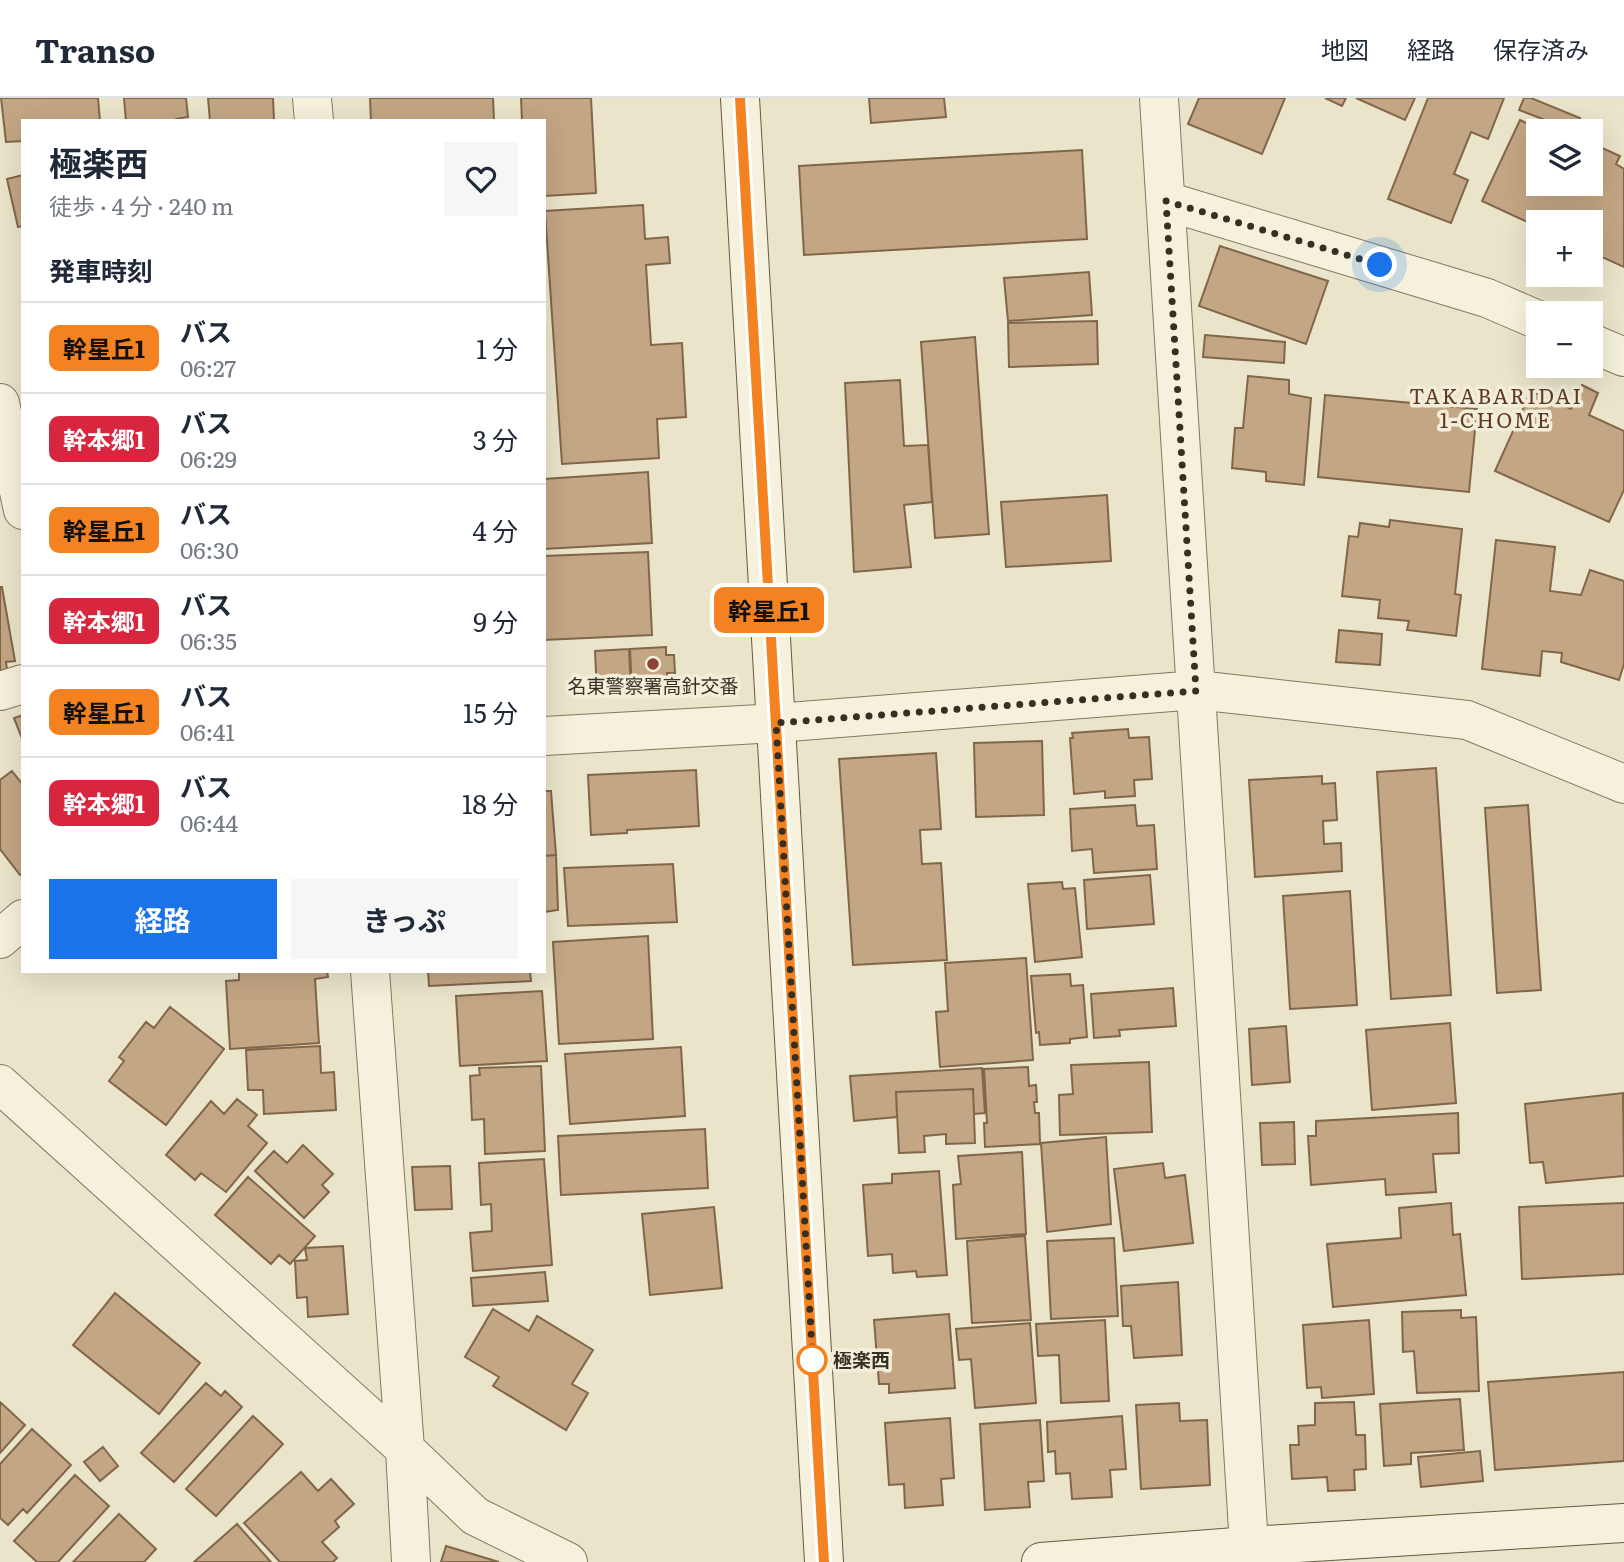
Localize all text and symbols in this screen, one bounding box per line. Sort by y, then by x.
text: Transo [35,24,155,73]
text: 地図 [1321,31,1369,66]
text: 経路 [1407,31,1455,66]
text: 保存済み [1493,31,1589,66]
map controls [1526,119,1603,378]
button: layers [1526,119,1603,196]
text: 極楽西 [49,137,148,186]
button: heart [444,142,518,216]
text: 徒歩 · 4 分 · 240 m [49,188,234,222]
button: + [1526,210,1603,287]
your location [1362,247,1397,282]
text: 発車時刻 [49,250,153,289]
button: − [1526,301,1603,378]
text: バス [180,311,232,350]
text: 1 分 [476,328,518,367]
text: 幹星丘1 [63,330,145,365]
text: 06:27 [180,350,236,384]
district label: TAKABARIDAI 1-CHOME [1409,379,1583,434]
text: バス [180,402,232,441]
text: 3 分 [473,419,518,458]
text: 幹本郷1 [63,421,145,456]
text: 06:29 [180,441,237,475]
text: バス [180,493,232,532]
text: 4 分 [472,510,518,549]
text: 幹星丘1 [63,512,145,547]
text: 06:30 [180,532,239,566]
text: バス [180,584,232,623]
line badge: 幹星丘1 [720,587,818,633]
text: 幹星丘1 [728,592,810,627]
text: 9 分 [473,601,518,640]
text: 幹本郷1 [63,603,145,638]
text: 06:35 [180,623,237,657]
marker: 名東警察署高針交番 [645,656,661,672]
place label: 名東警察署高針交番 [567,671,739,699]
text: バス [180,675,232,714]
text: 15 分 [463,692,518,731]
text: 幹星丘1 [63,694,145,729]
text: 06:41 [180,714,235,748]
text: バス [180,766,232,805]
text: 18 分 [462,783,518,822]
text: 幹本郷1 [63,785,145,820]
text: 06:44 [180,805,238,839]
button: 経路 [49,879,277,959]
button: きっぷ [291,879,518,959]
marker: 極楽西 [797,1345,827,1375]
place label: 極楽西 [833,1345,890,1373]

